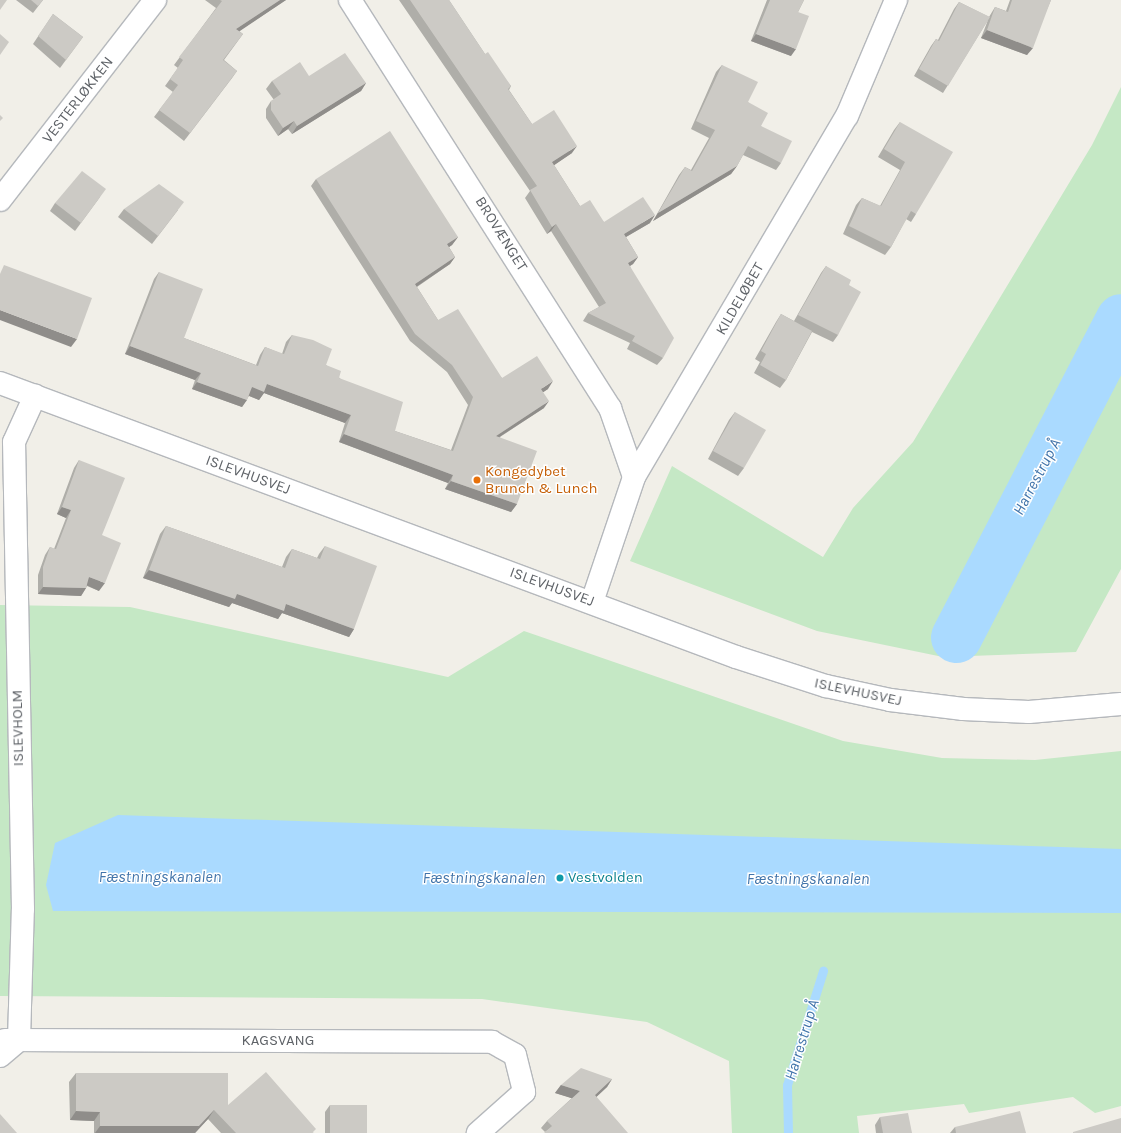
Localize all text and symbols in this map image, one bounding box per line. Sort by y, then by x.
street label: VESTERLØKKEN [39,53,117,147]
street label: BROVÆNGET [471,193,531,275]
street label: KILDELØBET [712,260,768,338]
water label: Harrestrup Å [1009,436,1065,518]
street label: ISLEVHUSVEJ [203,451,293,499]
place label: Kongedybet Brunch & Lunch [485,462,597,497]
marker: Kongedybet Brunch & Lunch [472,475,482,485]
street label: ISLEVHUSVEJ [507,563,597,611]
street label: ISLEVHUSVEJ [813,674,903,710]
street label: ISLEVHOLM [8,690,28,766]
water label: Fæstningskanalen [99,867,221,887]
water label: Fæstningskanalen [423,868,545,888]
place label: Vestvolden [568,869,643,887]
water label: Fæstningskanalen [747,869,869,889]
marker: Vestvolden [555,873,565,883]
water label: Harrestrup Å [781,997,823,1083]
street label: KAGSVANG [242,1032,314,1050]

